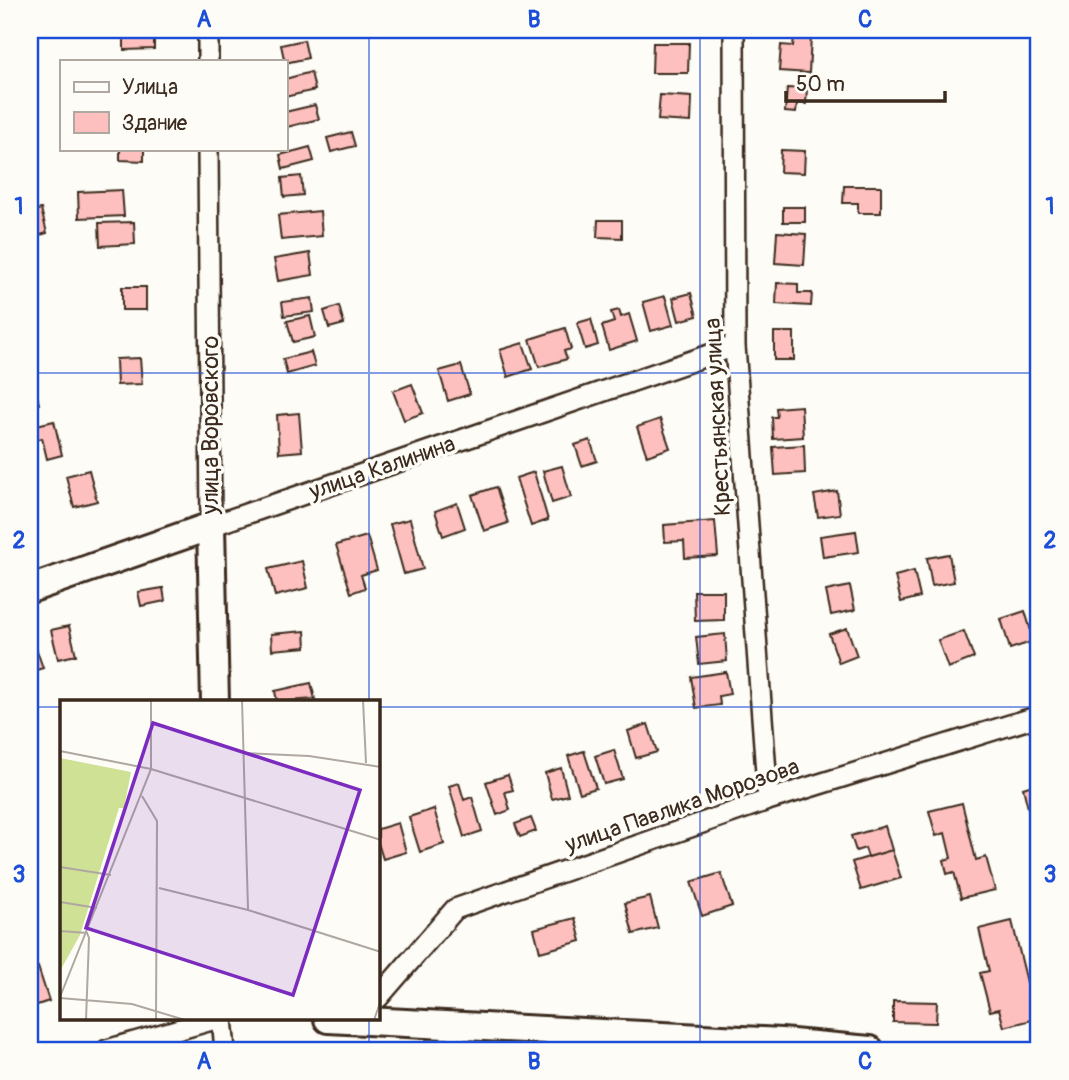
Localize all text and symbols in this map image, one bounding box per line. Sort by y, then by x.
text: A [197,5,212,34]
text: B [527,5,541,34]
text: C [858,5,872,34]
legend [60,60,287,150]
scale bar [786,60,945,104]
text: 50 m [796,71,845,98]
text: Улица [122,74,178,101]
text: Здание [122,110,188,137]
text: 1 [15,192,24,221]
text: 1 [1046,192,1055,221]
street label: Крестьянская улица [698,317,737,517]
street label: улица Воровского [196,336,225,515]
street label: улица Калинина [304,429,459,506]
text: 2 [13,526,26,555]
text: 2 [1044,526,1057,555]
inset map [60,700,380,1020]
street label: улица Павлика Морозова [560,752,803,859]
text: 3 [13,860,25,889]
text: 3 [1044,860,1056,889]
text: A [197,1047,212,1076]
text: B [527,1047,541,1076]
text: C [858,1047,872,1076]

